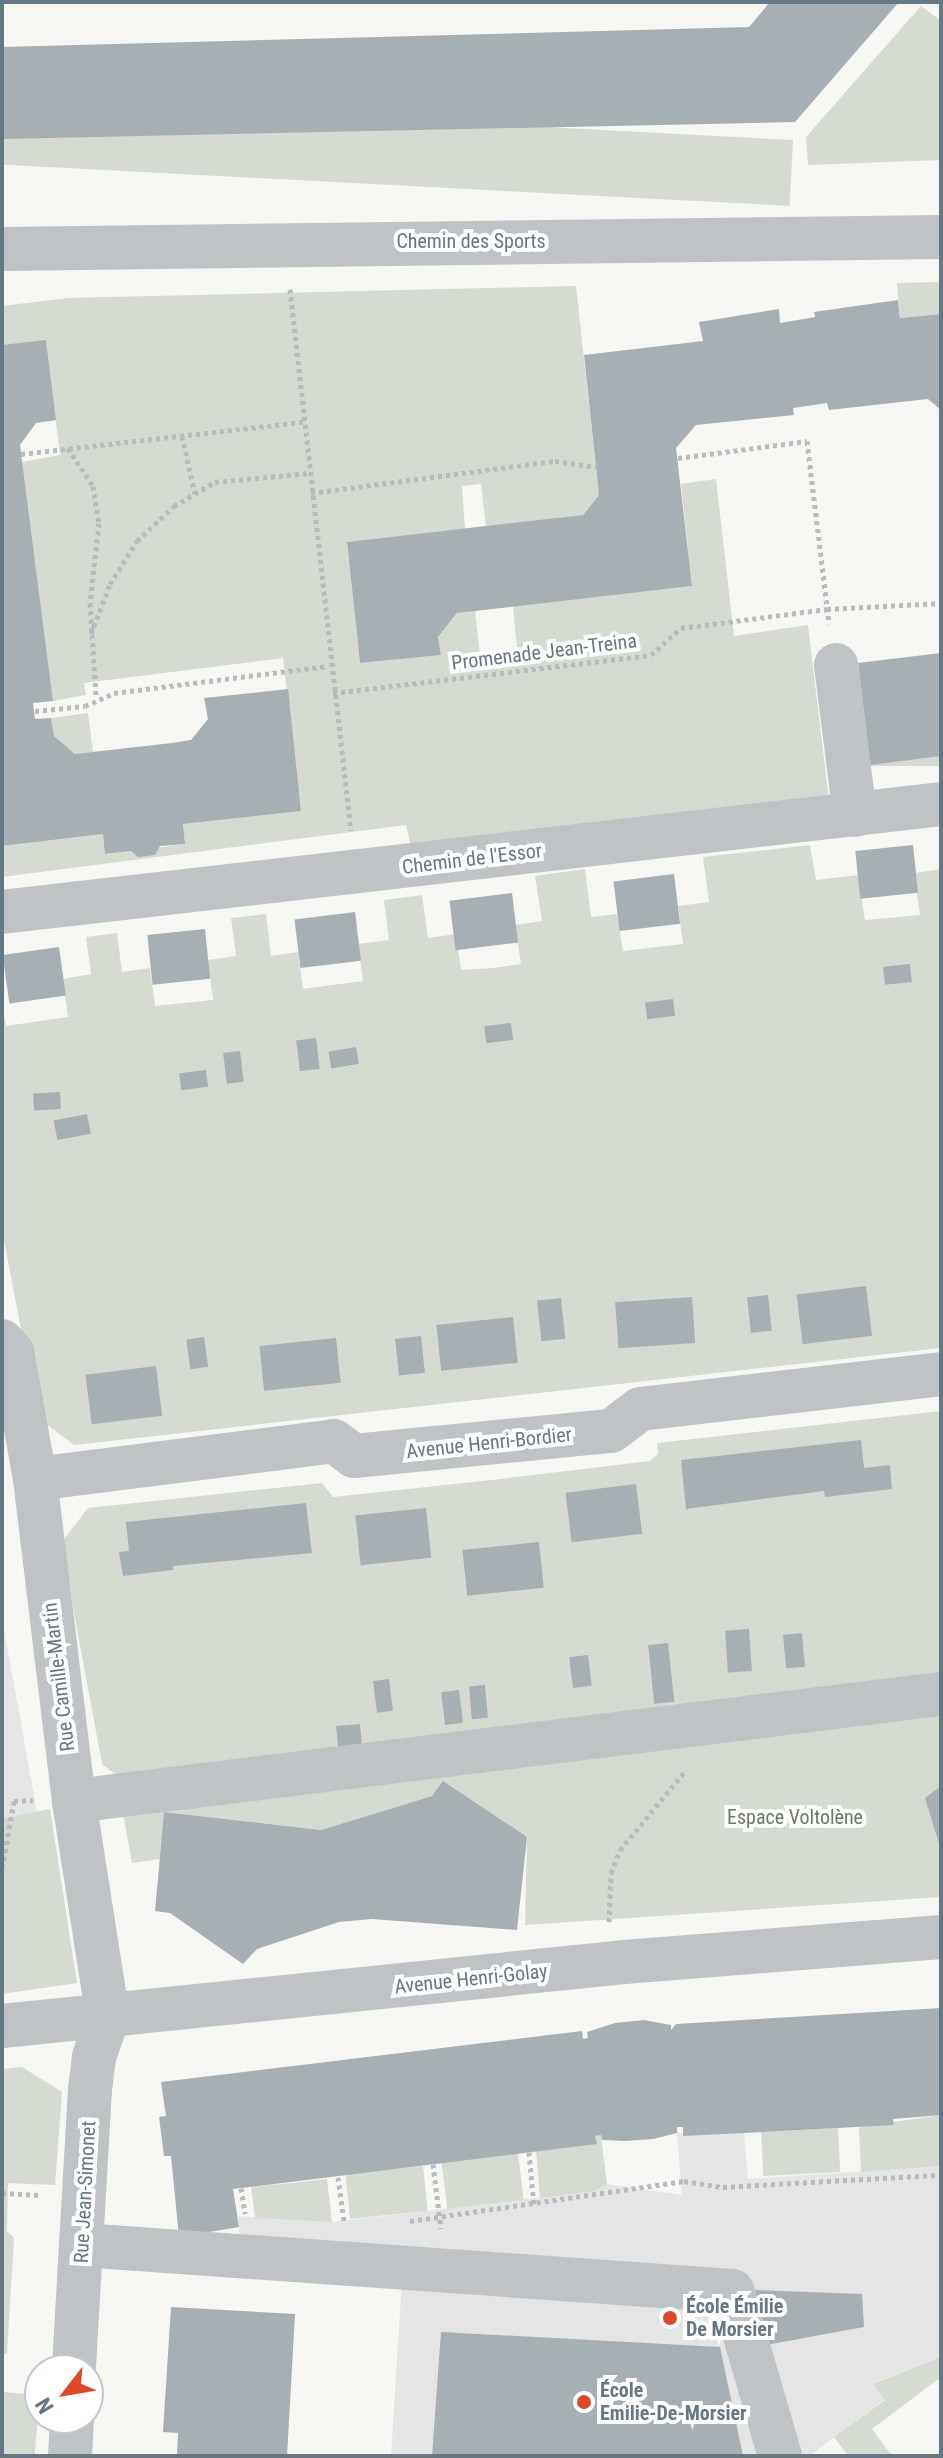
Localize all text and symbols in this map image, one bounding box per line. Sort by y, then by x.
street label: Chemin des Sports [396,229,546,253]
street label: Promenade Jean-Treina [450,629,638,675]
street label: Chemin de l'Essor [401,839,543,879]
street label: Avenue Henri-Bordier [405,1422,573,1464]
street label: Rue Camille-Martin [38,1601,80,1753]
park label: Espace Voltolène [727,1805,863,1829]
street label: Avenue Henri-Golay [393,1959,549,1999]
street label: Rue Jean-Simonet [69,2120,101,2264]
place label: École Émilie De Morsier [686,2294,783,2341]
marker: École Émilie De Morsier [661,2309,679,2327]
north arrow [24,2354,104,2434]
place label: École Emilie-De-Morsier [600,2378,747,2425]
text: N [31,2393,59,2418]
marker: École Emilie-De-Morsier [575,2393,593,2411]

